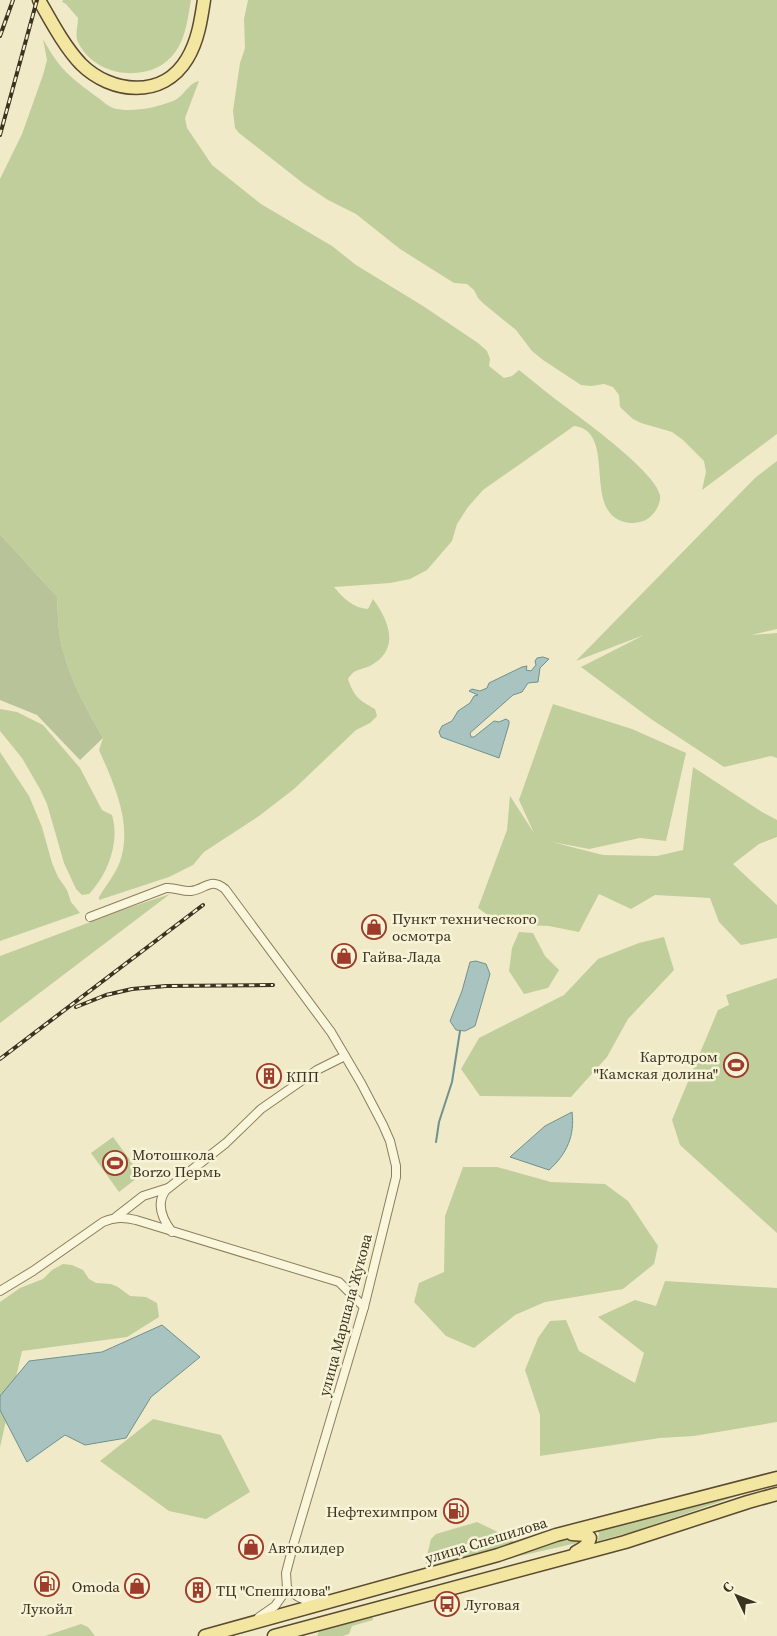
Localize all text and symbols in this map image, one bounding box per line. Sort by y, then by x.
place label: Пункт технического осмотра [392,908,537,946]
shop icon: Пункт технического осмотра [361,914,387,940]
shop icon: Гайва-Лада [331,943,357,969]
place label: Гайва-Лада [362,946,441,967]
place label: Картодром "Камская долина" [593,1046,718,1084]
sports icon: Картодром "Камская долина" [723,1052,749,1078]
building icon: КПП [256,1063,282,1089]
place label: КПП [286,1066,319,1087]
place label: Мотошкола Borzo Пермь [132,1144,221,1182]
sports icon: Мотошкола Borzo Пермь [102,1150,128,1176]
street label: улица Маршала Жукова [313,1231,377,1399]
fuel station icon: Нефтехимпром [443,1498,469,1524]
place label: Нефтехимпром [326,1501,438,1522]
street label: улица Спешилова [422,1511,550,1569]
shop icon: Автолидер [238,1534,264,1560]
place label: Автолидер [268,1537,345,1558]
fuel station icon: Лукойл [34,1571,60,1597]
north arrow [712,1571,762,1621]
shop icon: Omoda [124,1573,150,1599]
place label: Omoda [72,1576,120,1597]
building icon: ТЦ "Спешилова" [185,1577,211,1603]
text: С [717,1577,738,1597]
place label: ТЦ "Спешилова" [216,1580,330,1601]
bus stop icon: Луговая [434,1591,460,1617]
place label: Луговая [464,1594,520,1615]
place label: Лукойл [21,1598,73,1619]

